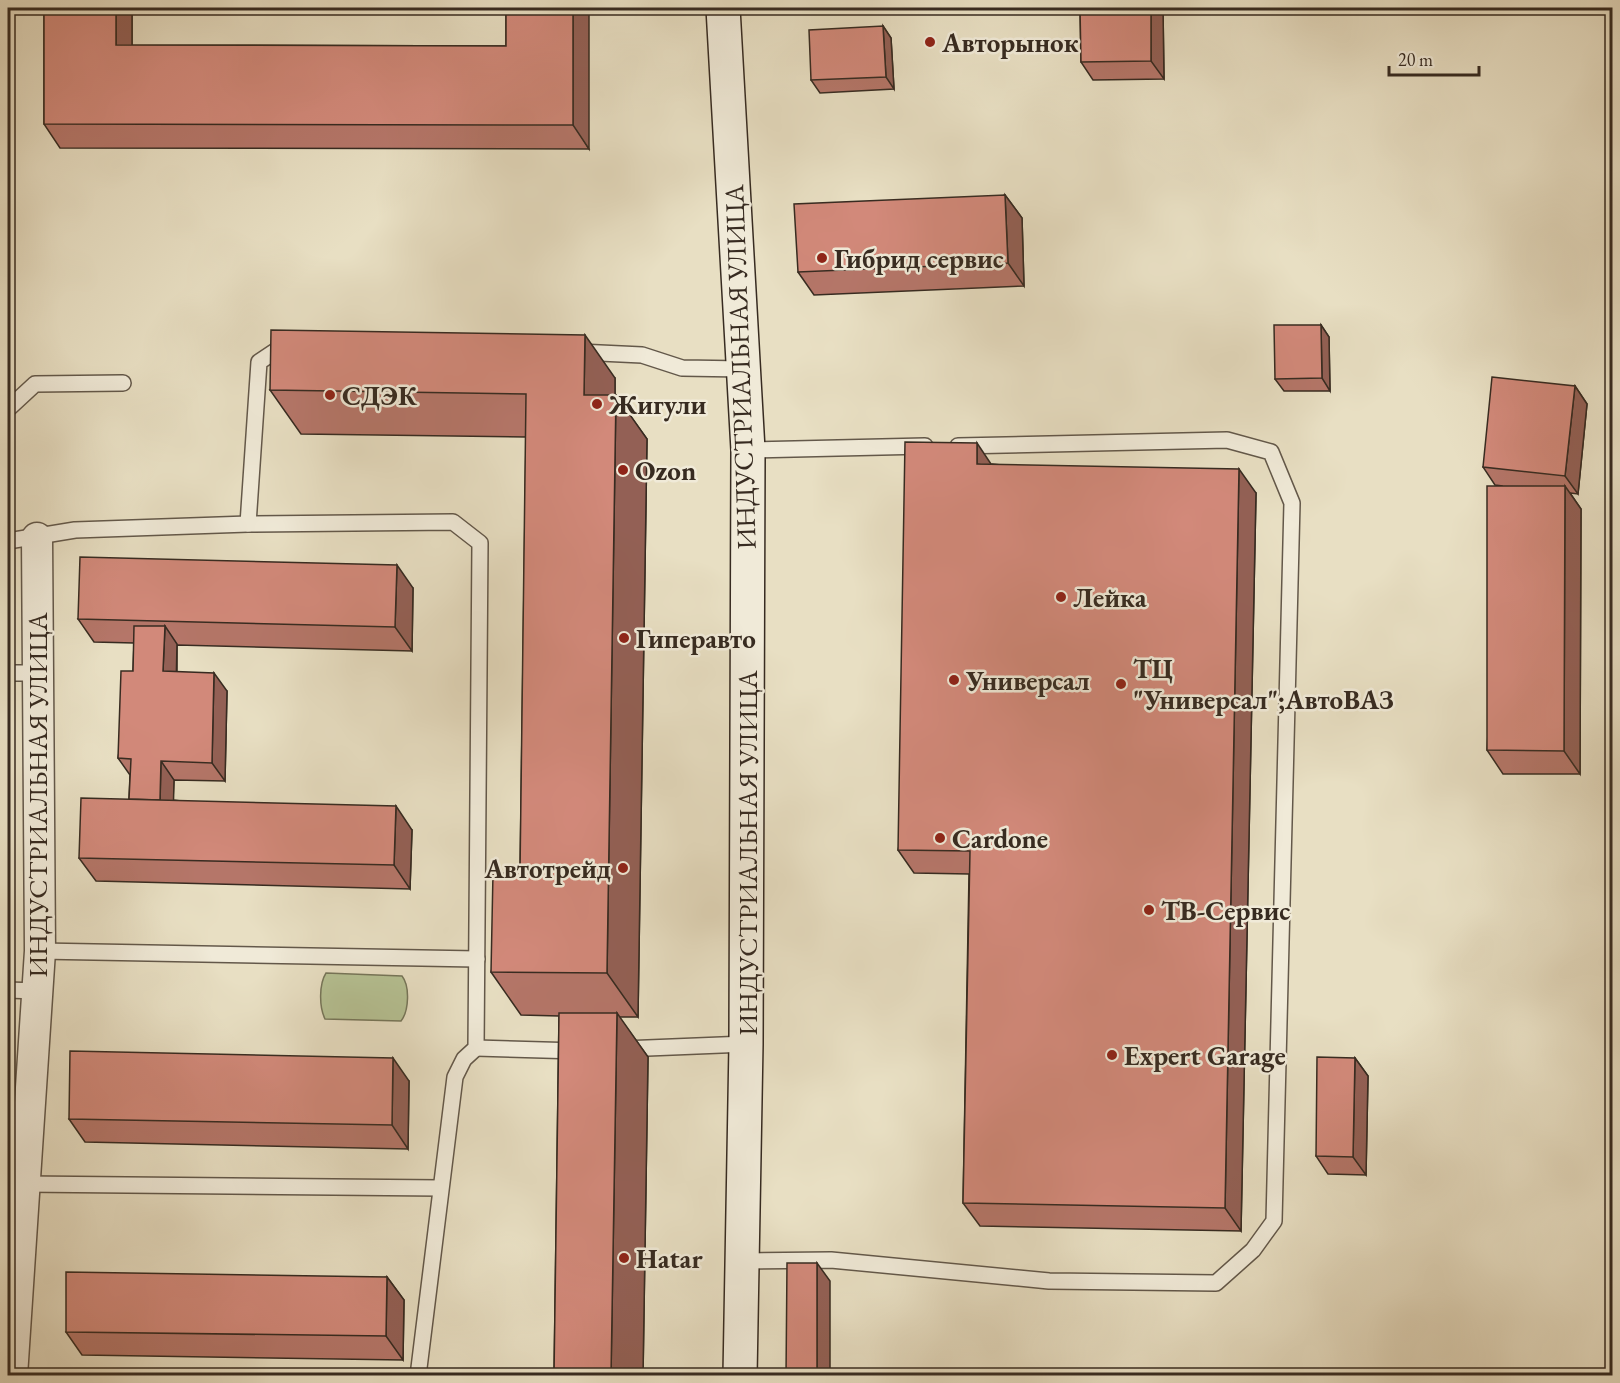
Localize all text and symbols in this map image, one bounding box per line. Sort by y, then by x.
place label: Авторынок [941,25,1079,60]
marker: Авторынок [923,35,937,49]
scale bar [1389,39,1479,77]
text: 20 m [1398,48,1433,71]
street label: ИНДУСТРИАЛЬНАЯ УЛИЦА [716,184,764,550]
place label: Гибрид сервис [834,241,1004,276]
marker: Гибрид сервис [815,251,829,265]
place label: СДЭК [342,378,418,413]
place label: Жигули [608,387,706,422]
marker: СДЭК [323,388,337,402]
marker: Жигули [590,397,604,411]
place label: Ozon [635,453,696,488]
marker: Ozon [616,463,630,477]
place label: Лейка [1073,580,1147,615]
marker: Лейка [1054,590,1068,604]
street label: ИНДУСТРИАЛЬНАЯ УЛИЦА [20,612,55,978]
place label: Гиперавто [636,621,756,656]
marker: Гиперавто [617,631,631,645]
place label: ТЦ "Универсал";АвтоВАЗ [1133,651,1394,717]
place label: Универсал [965,663,1090,698]
street label: ИНДУСТРИАЛЬНАЯ УЛИЦА [730,670,765,1036]
marker: Универсал [947,673,961,687]
marker: ТЦ "Универсал";АвтоВАЗ [1114,677,1128,691]
place label: Cardone [952,821,1048,856]
marker: Cardone [933,831,947,845]
place label: Автотрейд [483,851,611,886]
marker: Автотрейд [616,861,630,875]
place label: ТВ-Сервис [1161,893,1290,928]
marker: ТВ-Сервис [1142,903,1156,917]
place label: Expert Garage [1124,1038,1286,1073]
marker: Expert Garage [1105,1048,1119,1062]
place label: Hatar [636,1241,703,1276]
marker: Hatar [617,1251,631,1265]

